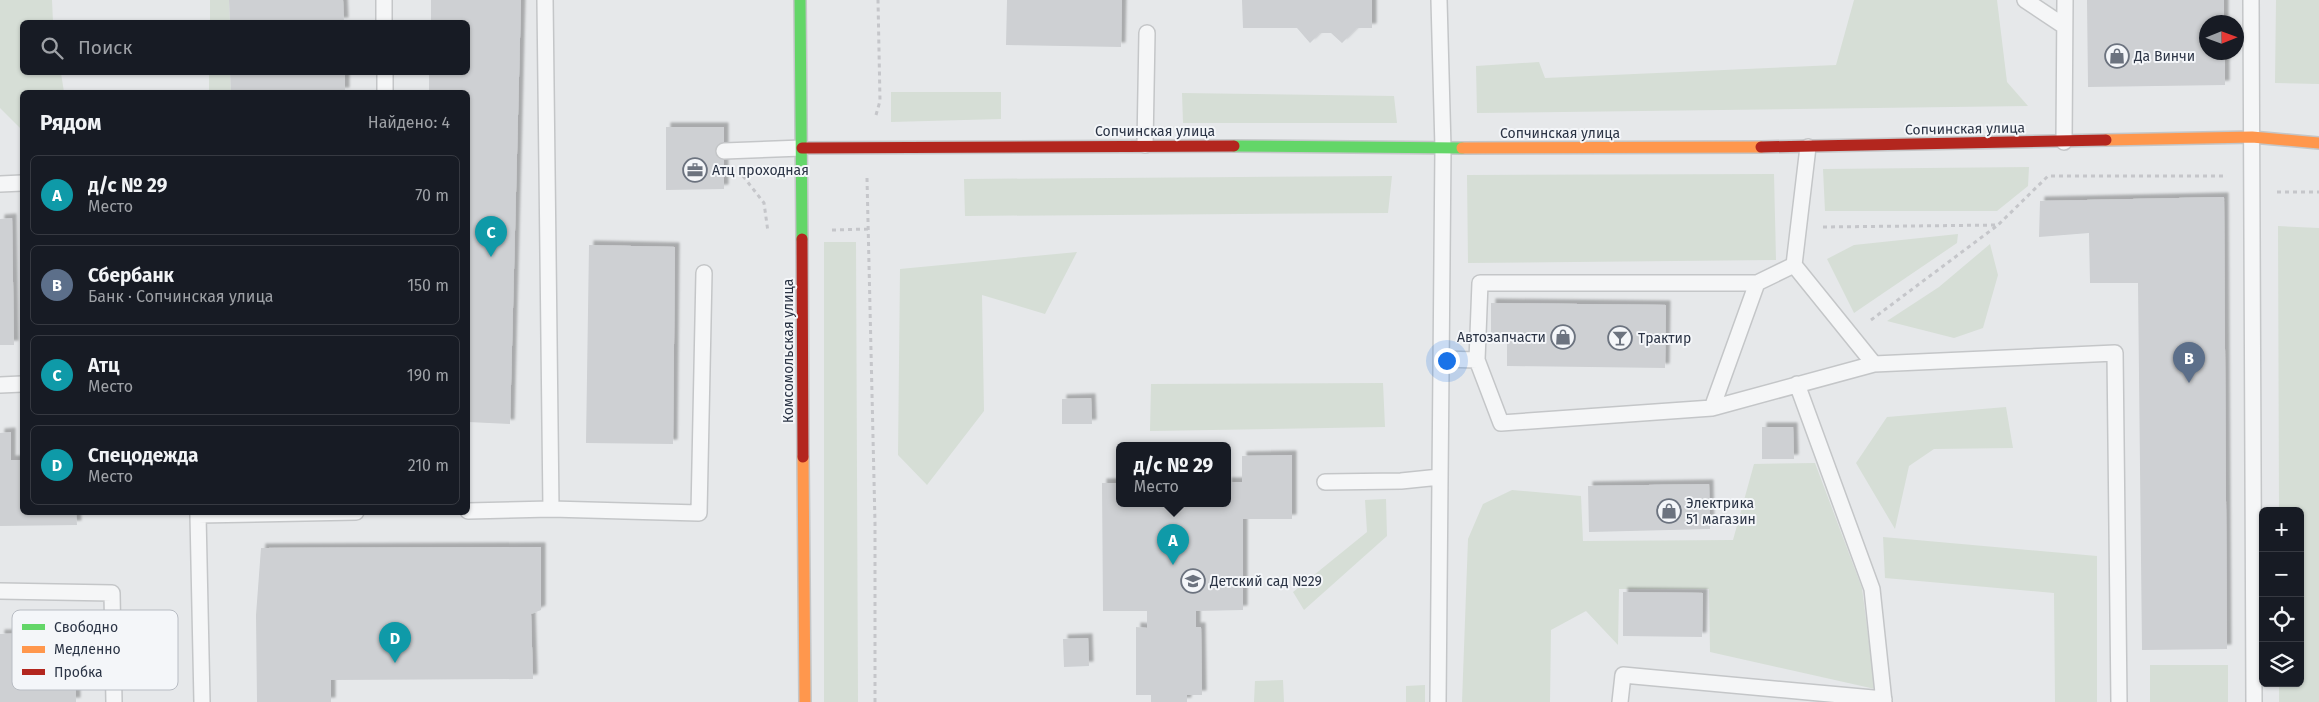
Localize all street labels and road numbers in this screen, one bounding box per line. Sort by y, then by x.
street label: Сопчинская улица [1905,119,2025,139]
street label: Сопчинская улица [1095,123,1215,140]
street label: Сопчинская улица [1500,125,1620,142]
street label: Комсомольская улица [780,279,797,423]

